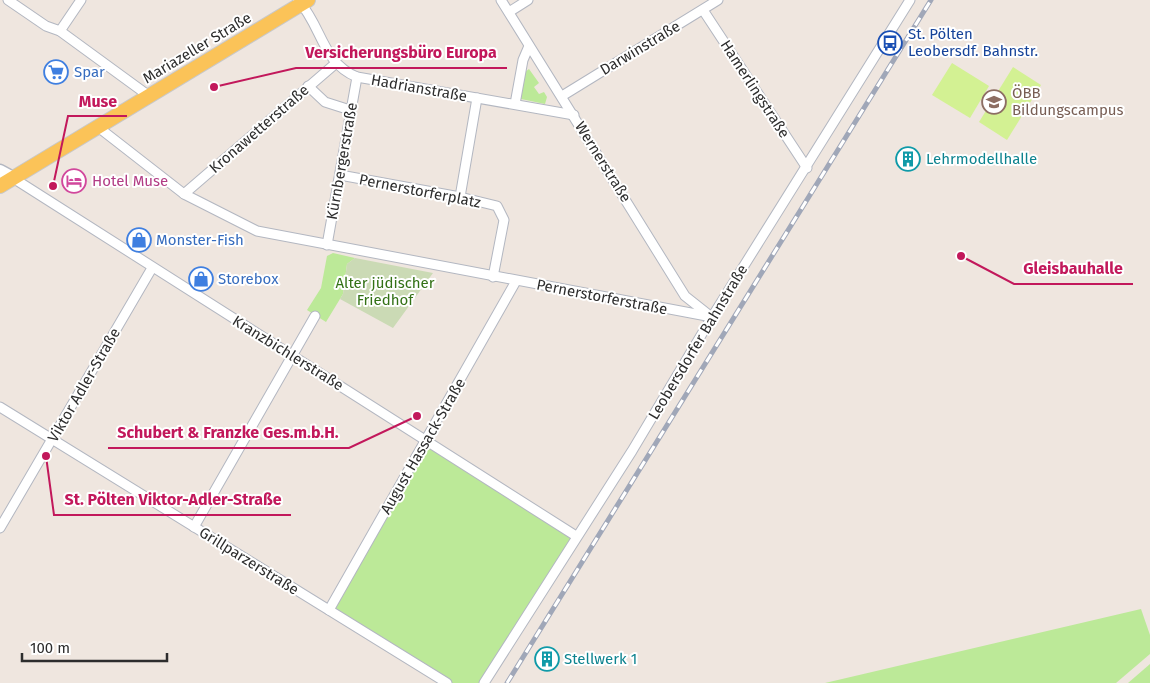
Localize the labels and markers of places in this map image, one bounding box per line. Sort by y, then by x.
place label: St. Pölten Leobersdf. Bahnstr. [908,25,1038,60]
bus stop icon: St. Pölten Leobersdf. Bahnstr. [877,30,903,56]
callout: Versicherungsbüro Europa [296,37,507,68]
supermarket icon: Spar [43,59,69,85]
place label: Spar [74,63,105,81]
place label: ÖBB Bildungscampus [1012,84,1124,119]
callout: Muse [68,85,127,116]
school or university icon: ÖBB Bildungscampus [981,89,1007,115]
building icon: Lehrmodellhalle [895,146,921,172]
place label: Lehrmodellhalle [926,150,1037,168]
hotel icon: Hotel Muse [61,168,87,194]
place label: Hotel Muse [92,172,168,190]
shop icon: Monster-Fish [126,227,152,253]
place label: Monster-Fish [156,231,244,249]
callout: Gleisbauhalle [1014,253,1133,284]
shop icon: Storebox [188,266,214,292]
place label: Storebox [218,270,279,288]
callout: Schubert & Franzke Ges.m.b.H. [108,417,349,448]
callout: St. Pölten Viktor-Adler-Straße [54,484,291,515]
building icon: Stellwerk 1 [534,646,560,672]
place label: Stellwerk 1 [564,650,637,668]

